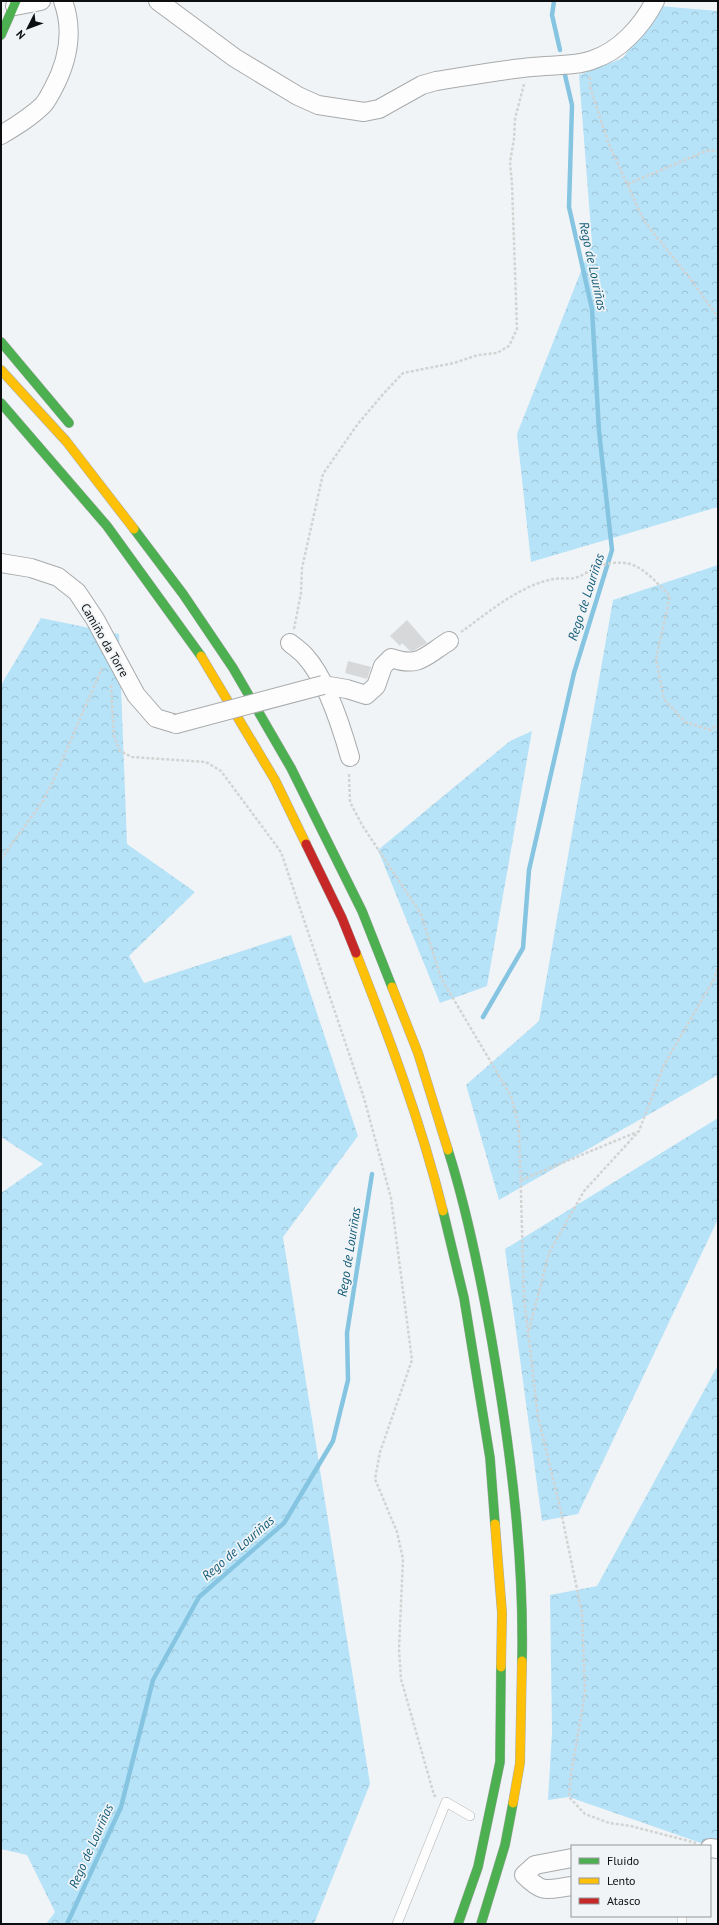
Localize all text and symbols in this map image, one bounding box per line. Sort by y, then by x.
north arrow [8,8,48,48]
text: N [13,27,28,42]
water label: Rego de Louriñas [575,220,611,313]
water label: Rego de Louriñas [564,551,608,643]
street label: Camiño da Torre [78,600,132,680]
water label: Rego de Louriñas [334,1205,365,1298]
water label: Rego de Louriñas [198,1511,278,1584]
water label: Rego de Louriñas [65,1800,117,1891]
legend [571,1845,711,1917]
text: Fluido [607,1853,639,1868]
text: Lento [607,1873,636,1888]
text: Atasco [607,1893,640,1908]

